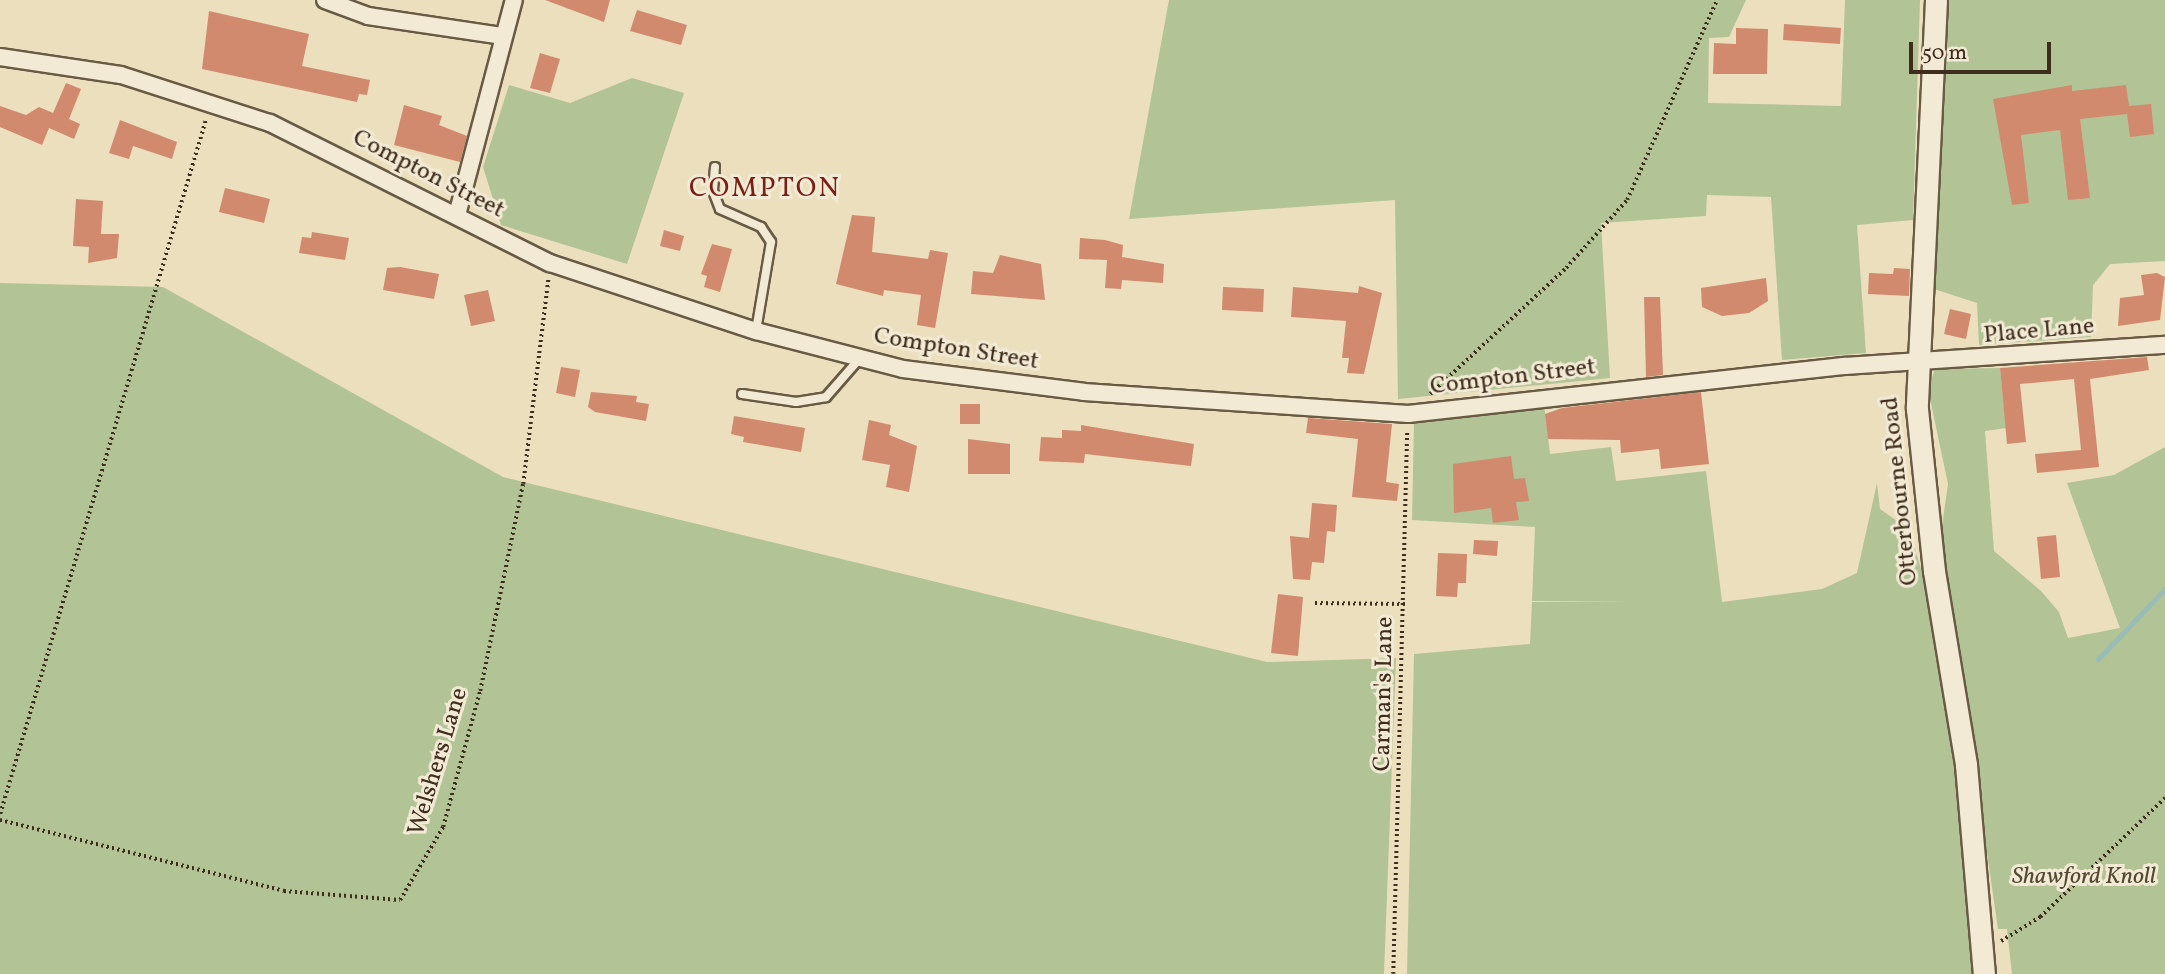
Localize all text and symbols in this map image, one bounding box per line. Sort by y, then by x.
scale bar [1913,28,2055,72]
text: 50 m [1922,39,1967,68]
street label: Compton Street [347,124,509,226]
district label: COMPTON [690,172,840,206]
street label: Place Lane [1982,313,2096,351]
street label: Compton Street [872,323,1040,377]
street label: Compton Street [1429,354,1597,402]
street label: Otterbourne Road [1877,395,1925,587]
street label: Carman's Lane [1369,616,1401,772]
street label: Welshers Lane [403,685,475,839]
park label: Shawford Knoll [2012,864,2156,892]

